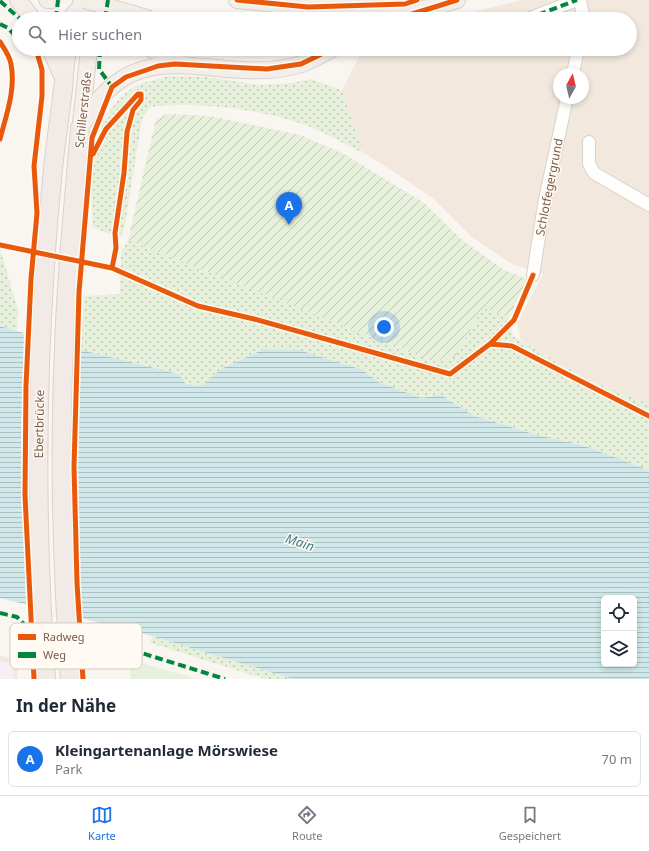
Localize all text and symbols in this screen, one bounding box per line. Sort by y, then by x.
search box [12,12,637,56]
icon: search [26,23,48,45]
text: Hier suchen [58,24,142,44]
north arrow [553,68,589,104]
street label: Schillerstraße [71,71,95,149]
street label: Schlotfegergrund [531,137,567,237]
pin: A [276,192,302,225]
your location [374,317,394,337]
street label: Ebertbrücke [30,389,48,459]
water label: Main [283,529,317,555]
map controls [601,595,637,667]
button: locate [601,595,637,631]
legend [10,623,142,669]
text: Radweg [43,629,84,644]
button: layers [601,631,637,667]
text: Weg [43,647,66,662]
text: In der Nähe [16,694,116,717]
text: Kleingartenanlage Mörswiese [55,740,278,760]
text: A [26,750,35,768]
text: 70 m [602,750,632,768]
text: Park [55,760,82,778]
tab: Karte [88,804,116,843]
tab: Route [292,804,323,843]
tab: Gespeichert [499,804,561,843]

